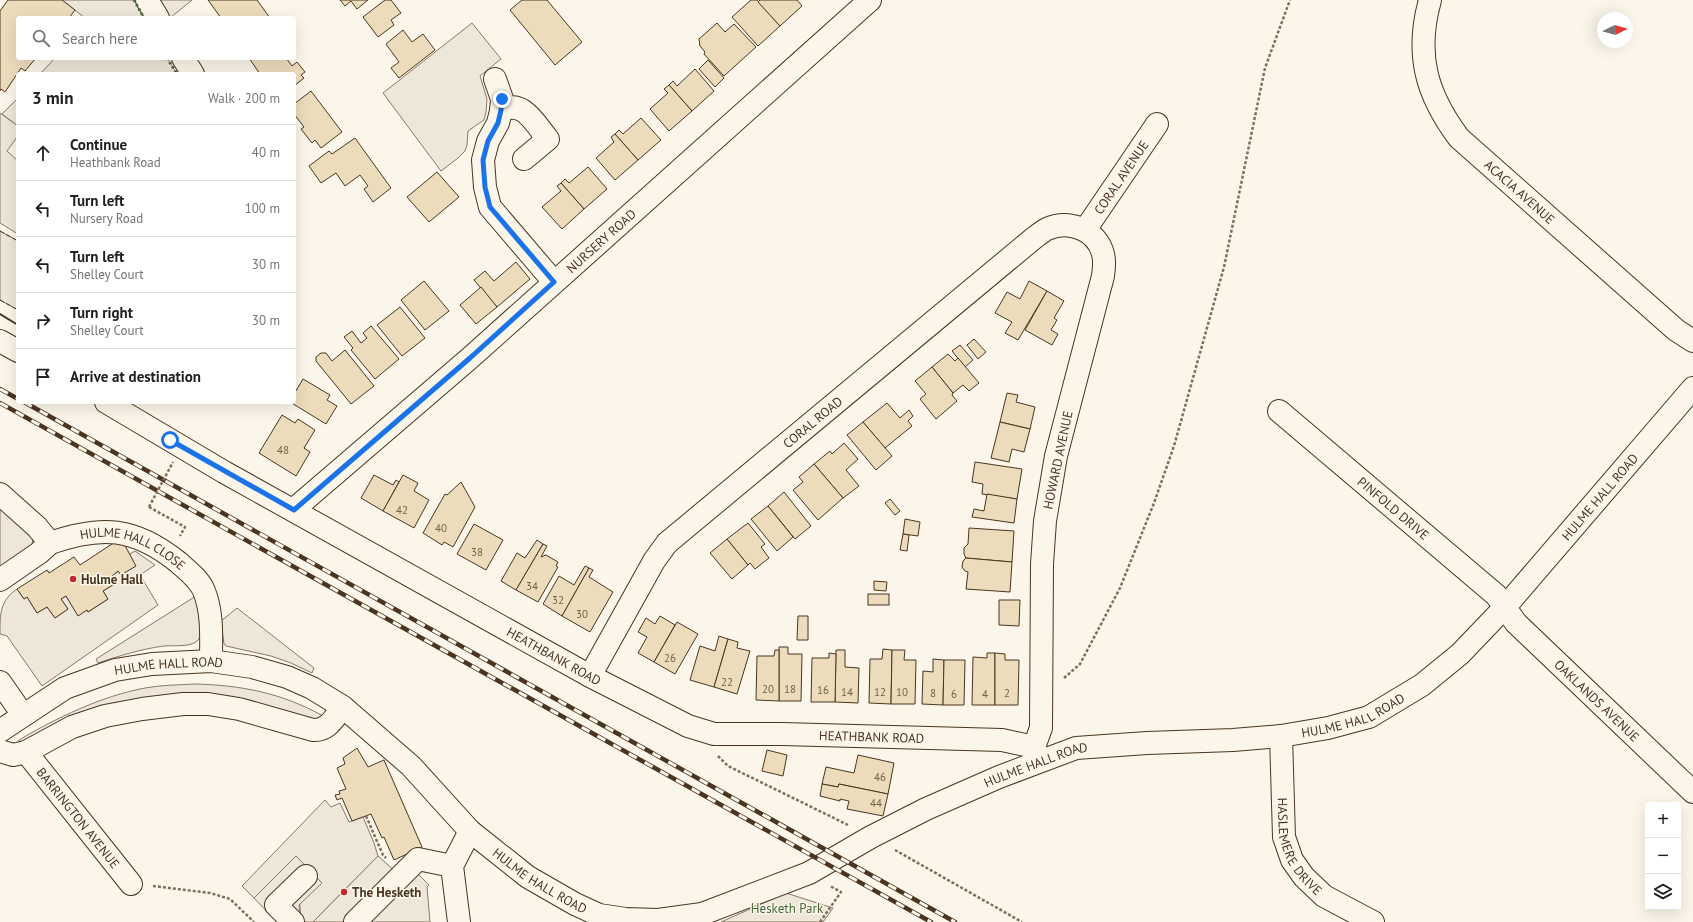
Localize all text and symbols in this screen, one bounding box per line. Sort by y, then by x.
north arrow [1597,12,1633,48]
search box [16,16,296,60]
icon: search [30,27,52,49]
text: Search here [62,29,138,48]
text: 3 min [32,87,73,109]
text: Walk · 200 m [208,90,280,107]
route end [493,90,511,108]
text: Continue [70,135,127,154]
street label: CORAL AVENUE [1090,137,1152,217]
icon: ahead [32,142,54,164]
text: 40 m [252,144,280,161]
text: Heathbank Road [70,154,161,171]
street label: ACACIA AVENUE [1481,156,1559,227]
text: Turn left [70,191,124,210]
icon: left [32,198,54,220]
text: 100 m [245,200,280,217]
street label: NURSERY ROAD [562,205,639,277]
text: Nursery Road [70,210,143,227]
text: Turn left [70,247,124,266]
icon: left [32,254,54,276]
text: 30 m [252,256,280,273]
text: Shelley Court [70,266,144,283]
text: Turn right [70,303,133,322]
icon: right [32,310,54,332]
text: 30 m [252,312,280,329]
text: Shelley Court [70,322,144,339]
icon: arrive [32,366,54,388]
text: Arrive at destination [70,367,201,386]
street label: CORAL ROAD [779,392,846,452]
street label: HOWARD AVENUE [1039,409,1077,511]
route start [161,431,179,449]
house number: 48 [277,443,289,457]
street label: HULME HALL ROAD [1557,450,1642,544]
street label: PINFOLD DRIVE [1354,473,1433,543]
house number: 42 [396,503,408,517]
house number: 40 [435,521,447,535]
street label: HULME HALL CLOSE [78,523,189,574]
house number: 38 [471,545,483,559]
place label: Hulme Hall [81,571,143,588]
marker: Hulme Hall [68,574,78,584]
house number: 34 [526,579,538,593]
house number: 32 [552,593,564,607]
house number: 30 [576,607,588,621]
street label: HEATHBANK ROAD [504,623,604,689]
house number: 26 [664,651,676,665]
street label: HULME HALL ROAD [113,652,224,679]
street label: OAKLANDS AVENUE [1551,656,1643,745]
house number: 22 [721,675,733,689]
house number: 20 [762,682,774,696]
house number: 18 [784,682,796,696]
house number: 16 [817,683,829,697]
house number: 14 [841,685,853,699]
house number: 12 [874,685,886,699]
house number: 10 [896,685,908,699]
house number: 8 [930,686,936,700]
house number: 2 [1004,686,1010,700]
house number: 6 [951,687,957,701]
house number: 4 [982,687,988,701]
street label: HULME HALL ROAD [1300,689,1408,741]
street label: HEATHBANK ROAD [819,727,924,746]
street label: HULME HALL ROAD [981,739,1088,791]
street label: BARRINGTON AVENUE [33,764,124,872]
house number: 46 [874,770,886,784]
house number: 44 [870,796,882,810]
street label: HASLEMERE DRIVE [1274,797,1326,898]
map controls [1645,802,1681,910]
button: + [1645,802,1681,838]
button: − [1645,838,1681,874]
street label: HULME HALL ROAD [489,844,590,917]
button: layers [1645,874,1681,910]
place label: The Hesketh [352,884,421,901]
marker: The Hesketh [339,887,349,897]
park label: Hesketh Park [751,900,824,917]

